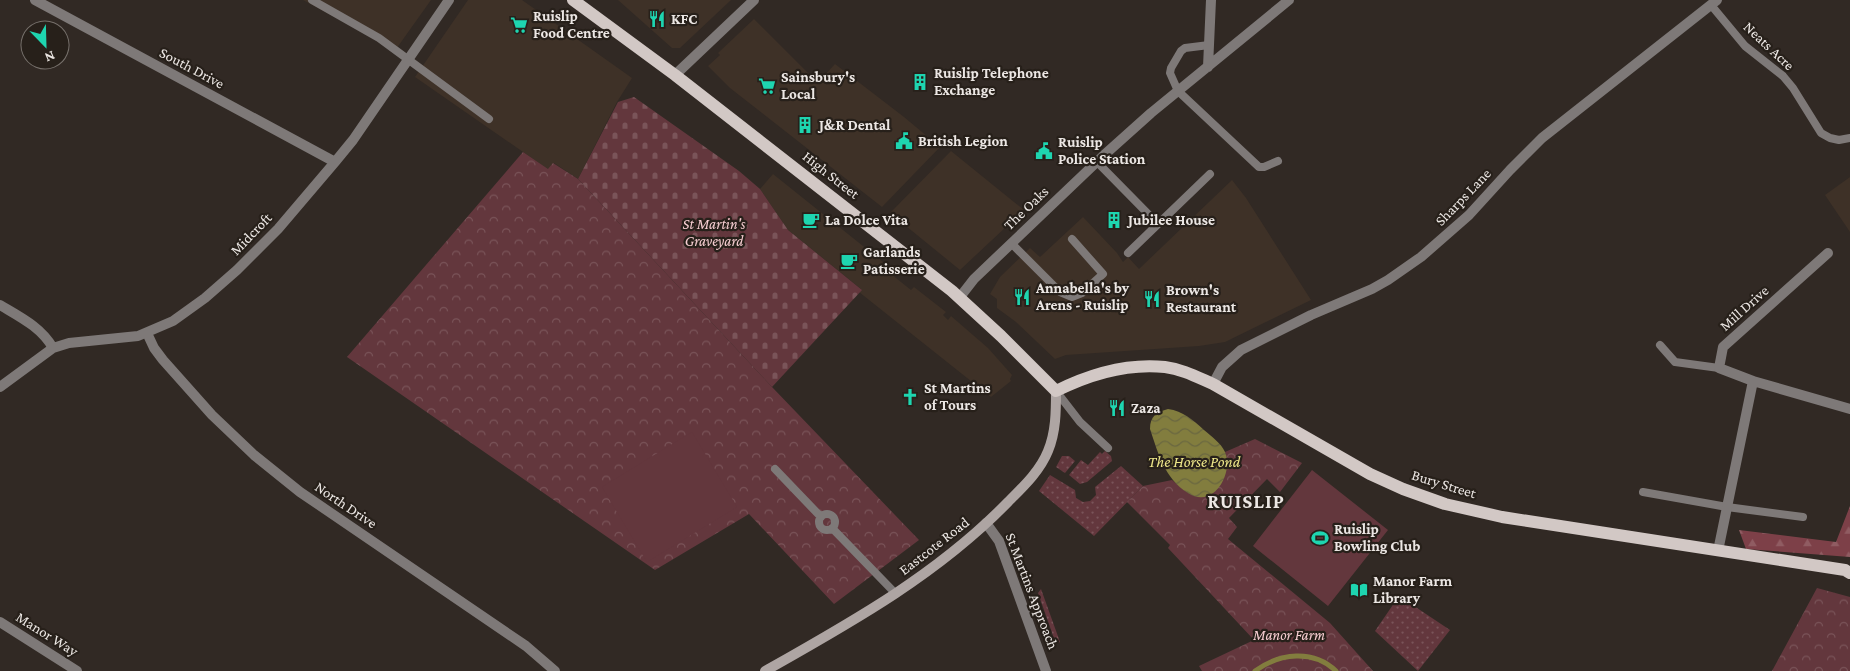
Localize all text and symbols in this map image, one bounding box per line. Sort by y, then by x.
place label: Ruislip Food Centre [533,8,610,41]
restaurant icon: KFC [647,9,667,29]
place label: KFC [671,11,697,27]
supermarket icon: Ruislip Food Centre [509,15,529,35]
street label: Neats Acre [1740,19,1798,74]
north arrow [20,20,70,70]
street label: South Drive [157,44,227,92]
text: N [42,48,58,66]
place label: Ruislip Telephone Exchange [934,65,1049,98]
place label: Sainsbury's Local [781,69,855,102]
building icon: Ruislip Telephone Exchange [910,72,930,92]
supermarket icon: Sainsbury's Local [757,76,777,96]
building icon: J&R Dental [795,115,815,135]
place label: J&R Dental [817,117,891,133]
public building icon: British Legion [894,131,914,151]
place label: British Legion [918,133,1008,149]
place label: Ruislip Police Station [1058,134,1146,167]
public building icon: Ruislip Police Station [1034,141,1054,161]
street label: High Street [799,148,863,203]
street label: Sharps Lane [1432,165,1495,230]
street label: The Oaks [1000,183,1052,233]
street label: Midcroft [227,209,276,258]
cafe icon: La Dolce Vita [801,210,821,230]
building icon: Jubilee House [1104,210,1124,230]
place label: La Dolce Vita [825,212,909,228]
place label: Jubilee House [1126,212,1215,228]
park label: St Martin's Graveyard [682,216,746,250]
place label: Garlands Patisserie [863,244,925,277]
cafe icon: Garlands Patisserie [839,251,859,271]
place label: Annabella's by Arens - Ruislip [1035,280,1130,313]
place label: Brown's Restaurant [1166,282,1237,315]
street label: Mill Drive [1716,282,1772,334]
restaurant icon: Annabella's by Arens - Ruislip [1012,287,1032,307]
restaurant icon: Brown's Restaurant [1142,289,1162,309]
place label: St Martins of Tours [924,380,991,413]
church icon: St Martins of Tours [900,387,920,407]
restaurant icon: Zaza [1107,398,1127,418]
place label: Zaza [1131,400,1161,416]
water label: The Horse Pond [1148,453,1241,470]
street label: Bury Street [1410,467,1479,503]
street label: North Drive [312,479,380,532]
district label: RUISLIP [1207,490,1285,512]
street label: Eastcote Road [896,514,972,578]
place label: Ruislip Bowling Club [1334,521,1420,554]
sports icon: Ruislip Bowling Club [1310,528,1330,548]
street label: St Martins Approach [1002,531,1062,652]
place label: Manor Farm Library [1373,573,1452,606]
library icon: Manor Farm Library [1349,580,1369,600]
street label: Manor Way [13,609,81,660]
park label: Manor Farm [1252,627,1325,643]

